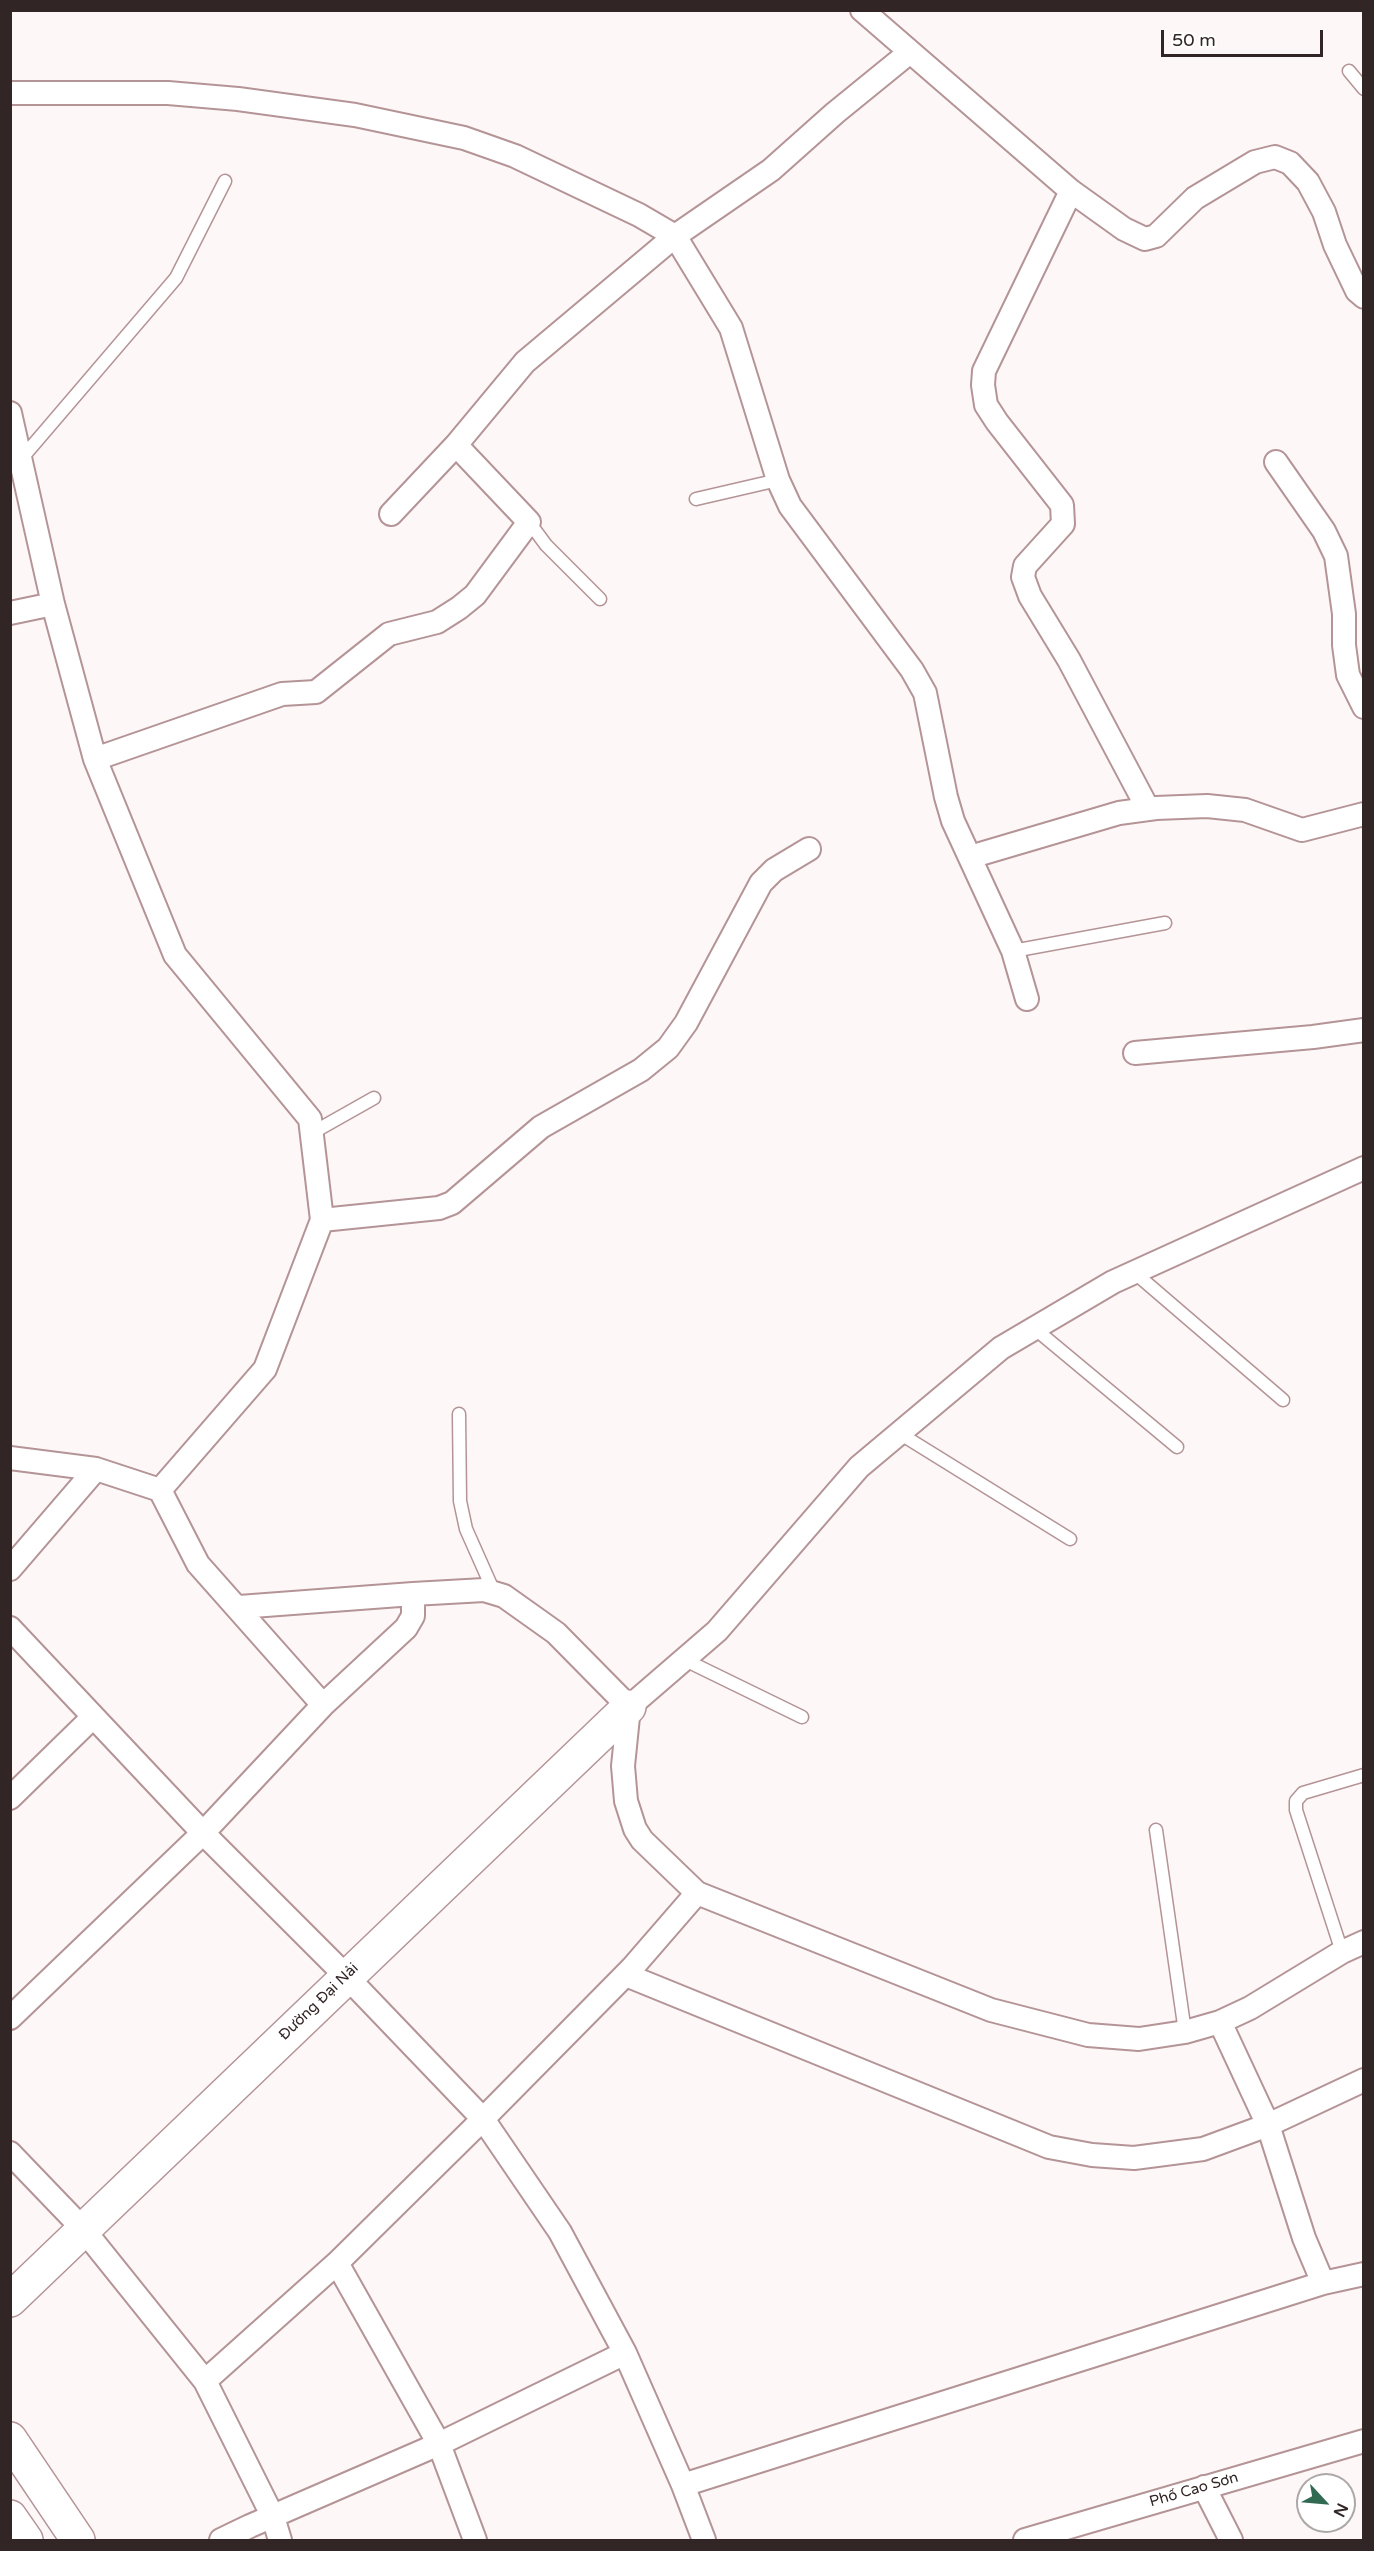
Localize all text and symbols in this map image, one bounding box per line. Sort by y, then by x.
scale bar [1164,18,1326,56]
text: 50 m [1172,29,1216,51]
street label: Đường Đại Nải [275,1960,363,2044]
street label: Phố Cao Sơn [1148,2469,1240,2511]
north arrow [1296,2473,1356,2533]
text: N [1329,2500,1352,2520]

